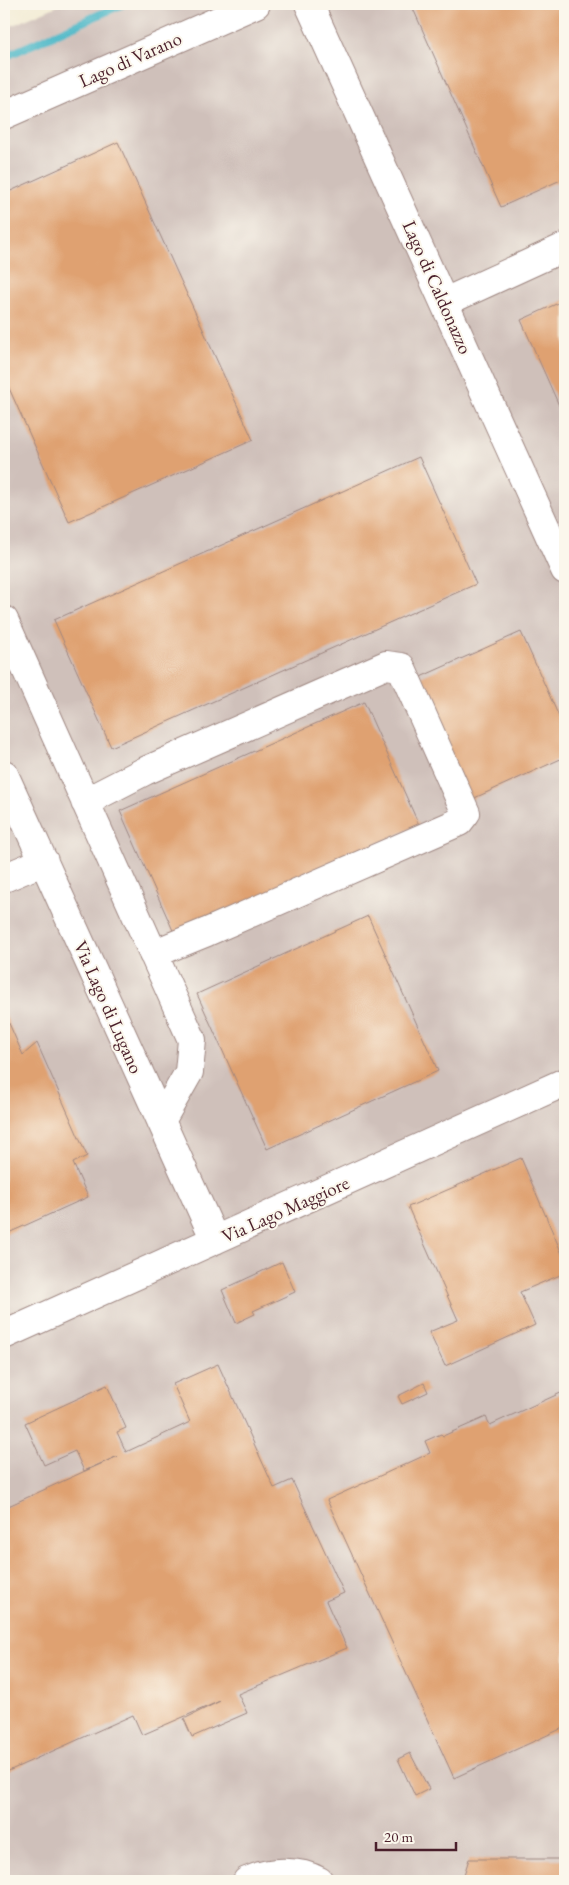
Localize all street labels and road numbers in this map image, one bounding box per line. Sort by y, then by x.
street label: Lago di Varano [75,26,186,93]
street label: Lago di Caldonazzo [397,216,478,358]
street label: Via Lago di Lugano [68,937,149,1078]
street label: Via Lago Maggiore [217,1170,353,1249]

